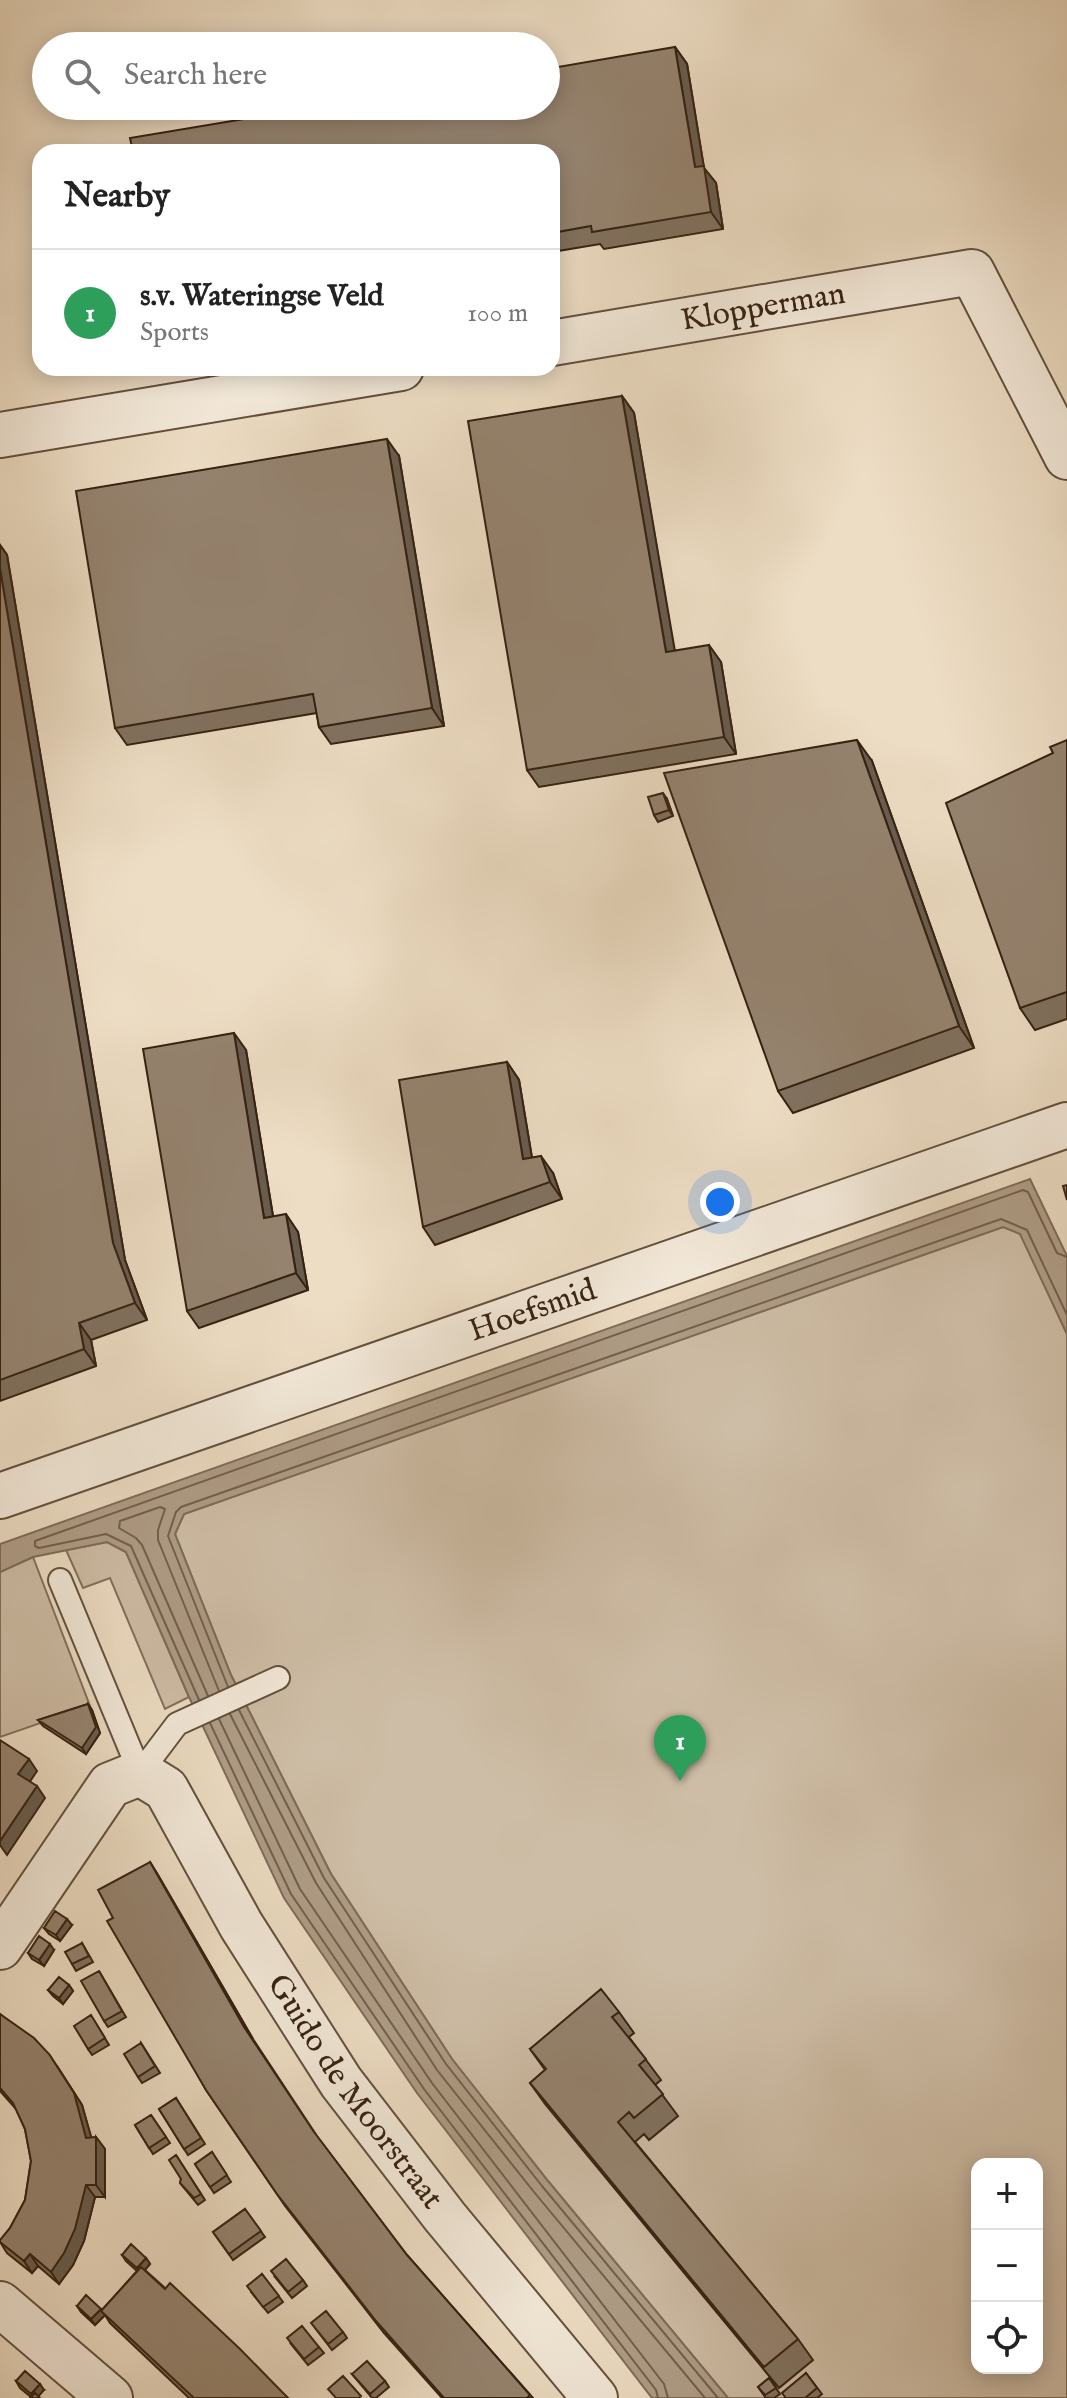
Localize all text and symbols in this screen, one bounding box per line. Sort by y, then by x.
search box [32,32,560,120]
icon: search [60,54,104,98]
text: Search here [124,57,267,95]
text: Nearby [64,175,170,218]
street label: Klopperman [678,273,848,341]
text: s.v. Wateringse Veld [140,278,384,316]
text: 1 [85,297,95,330]
text: 100 m [467,297,528,330]
text: Sports [140,316,209,349]
your location [700,1182,740,1222]
street label: Hoefsmid [464,1269,603,1352]
pin: 1 [654,1715,706,1781]
street label: Guido de Moorstraat [257,1967,452,2218]
map controls [971,2158,1043,2374]
button: + [971,2158,1043,2230]
button: − [971,2230,1043,2302]
button: locate [971,2302,1043,2374]

